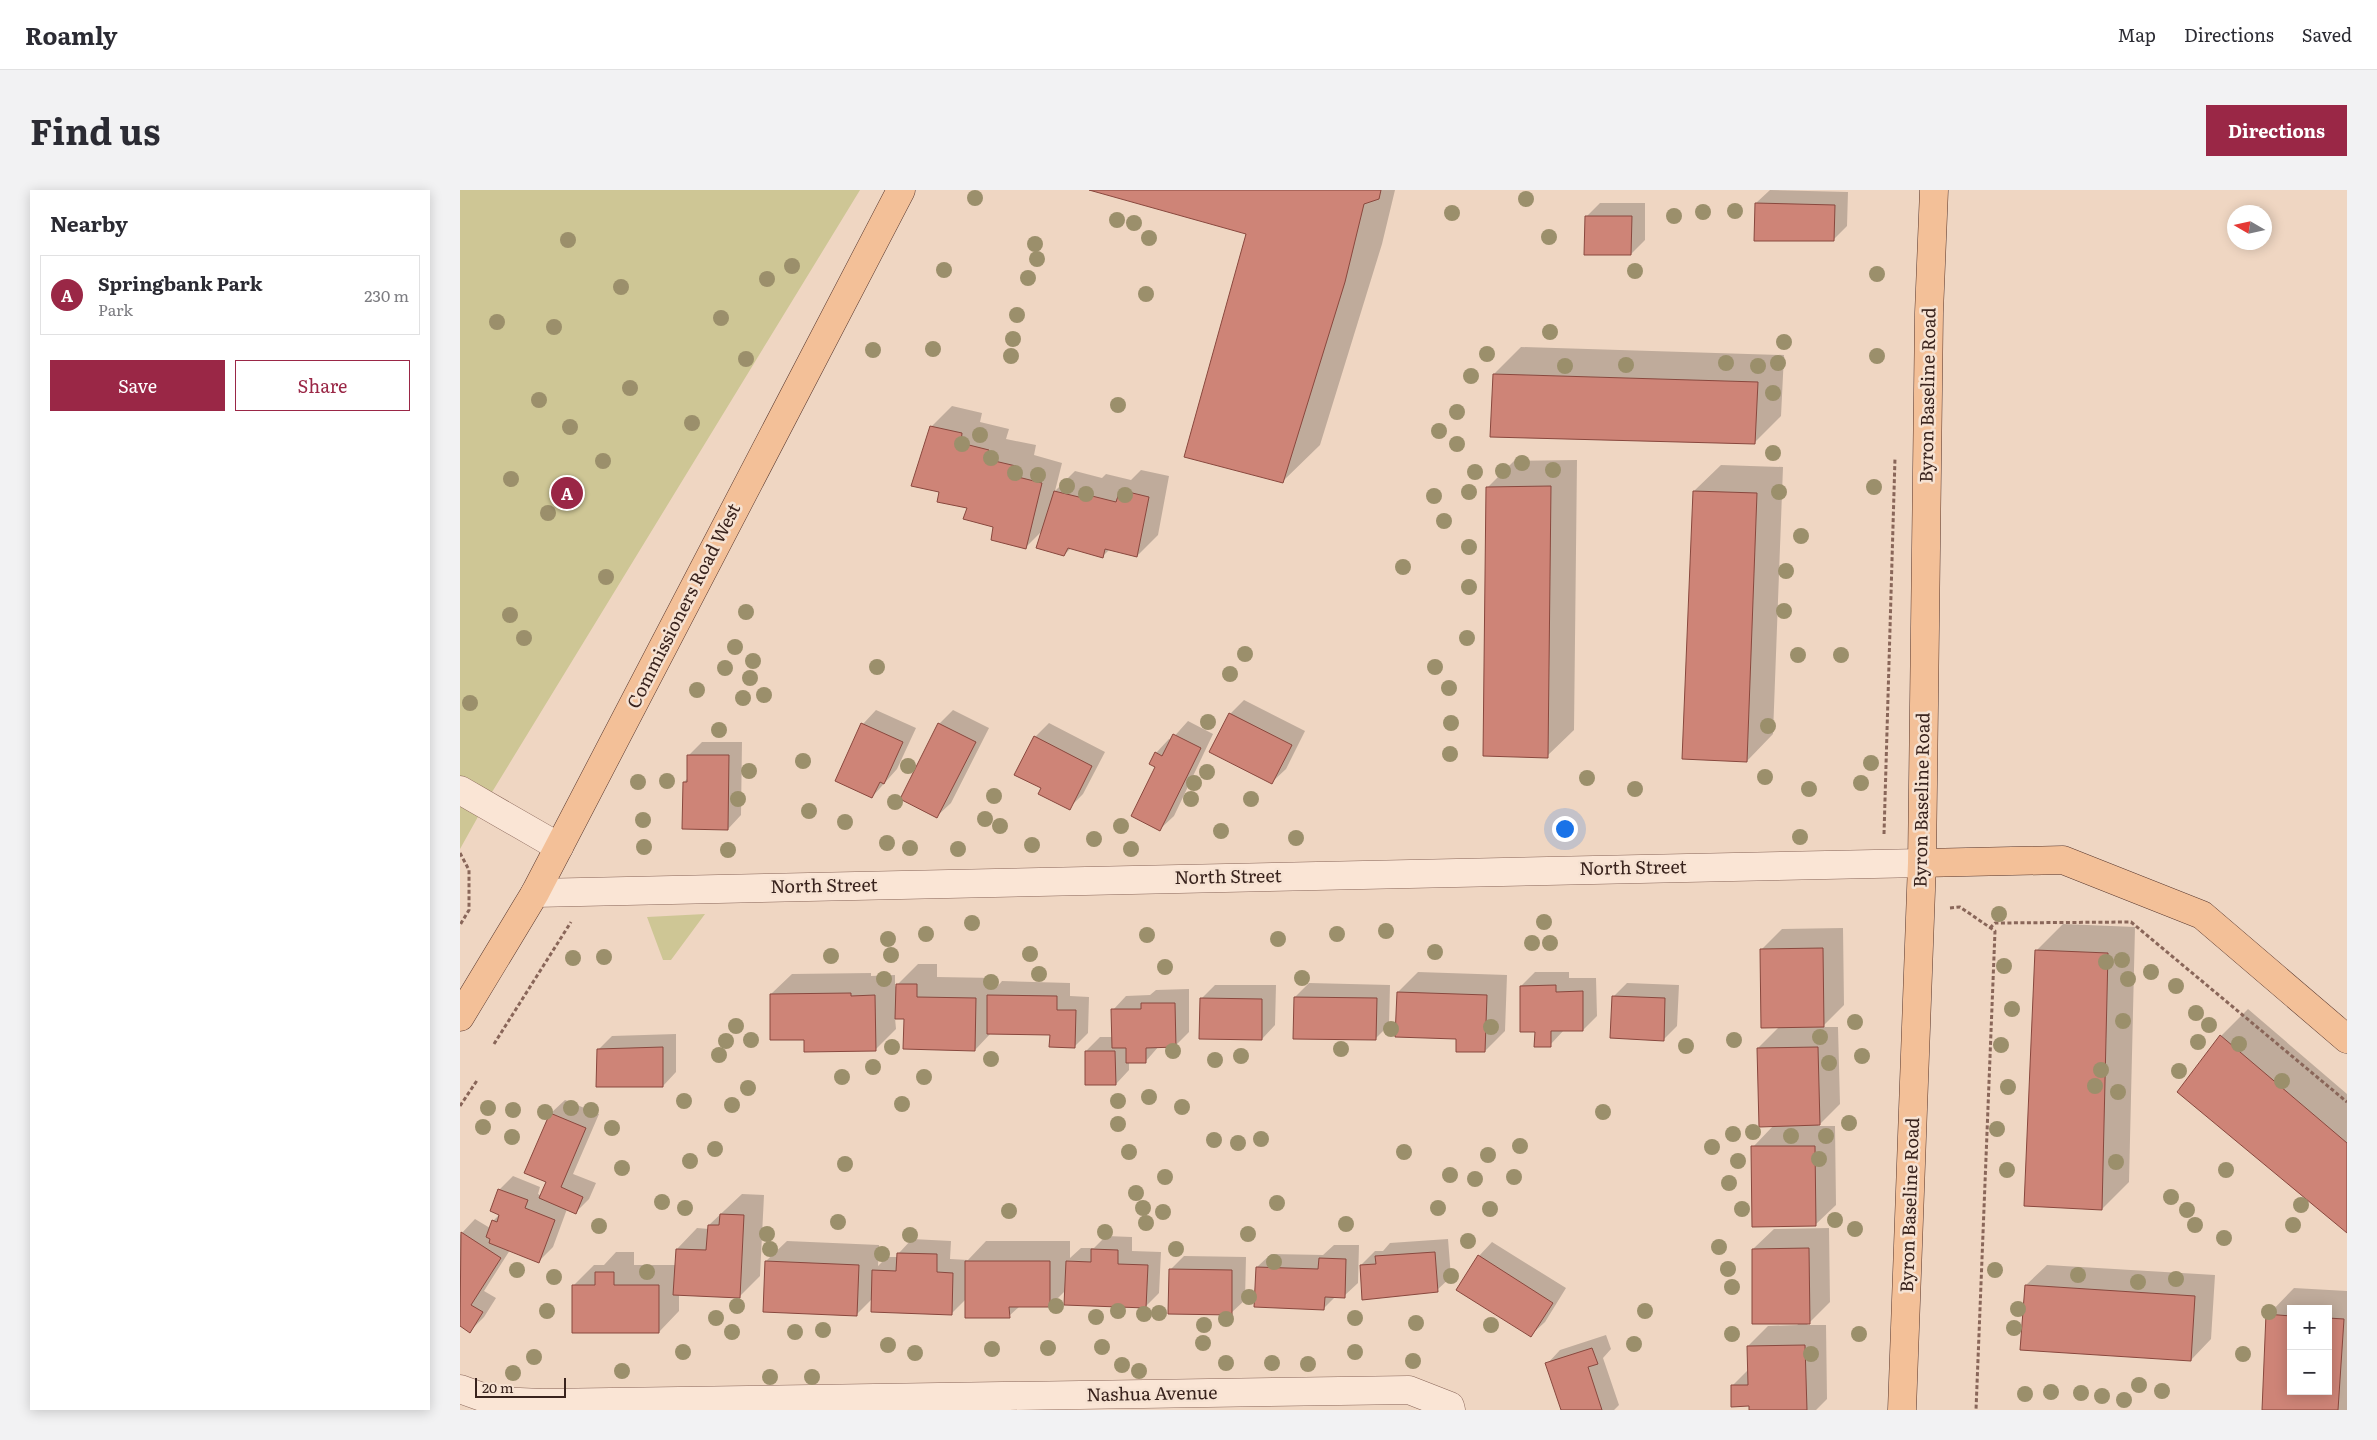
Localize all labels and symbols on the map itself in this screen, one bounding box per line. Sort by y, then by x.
north arrow [2227,205,2272,250]
street label: Byron Baseline Road [1911,307,1942,483]
pin: A [551,474,583,512]
street label: Commissioners Road West [619,497,747,713]
street label: Byron Baseline Road [1905,712,1936,888]
your location [1552,816,1578,842]
street label: North Street [1579,852,1688,881]
street label: North Street [1174,861,1283,890]
street label: North Street [770,870,879,899]
street label: Byron Baseline Road [1892,1117,1925,1293]
scale bar [475,1375,566,1398]
street label: Nashua Avenue [1086,1378,1218,1407]

